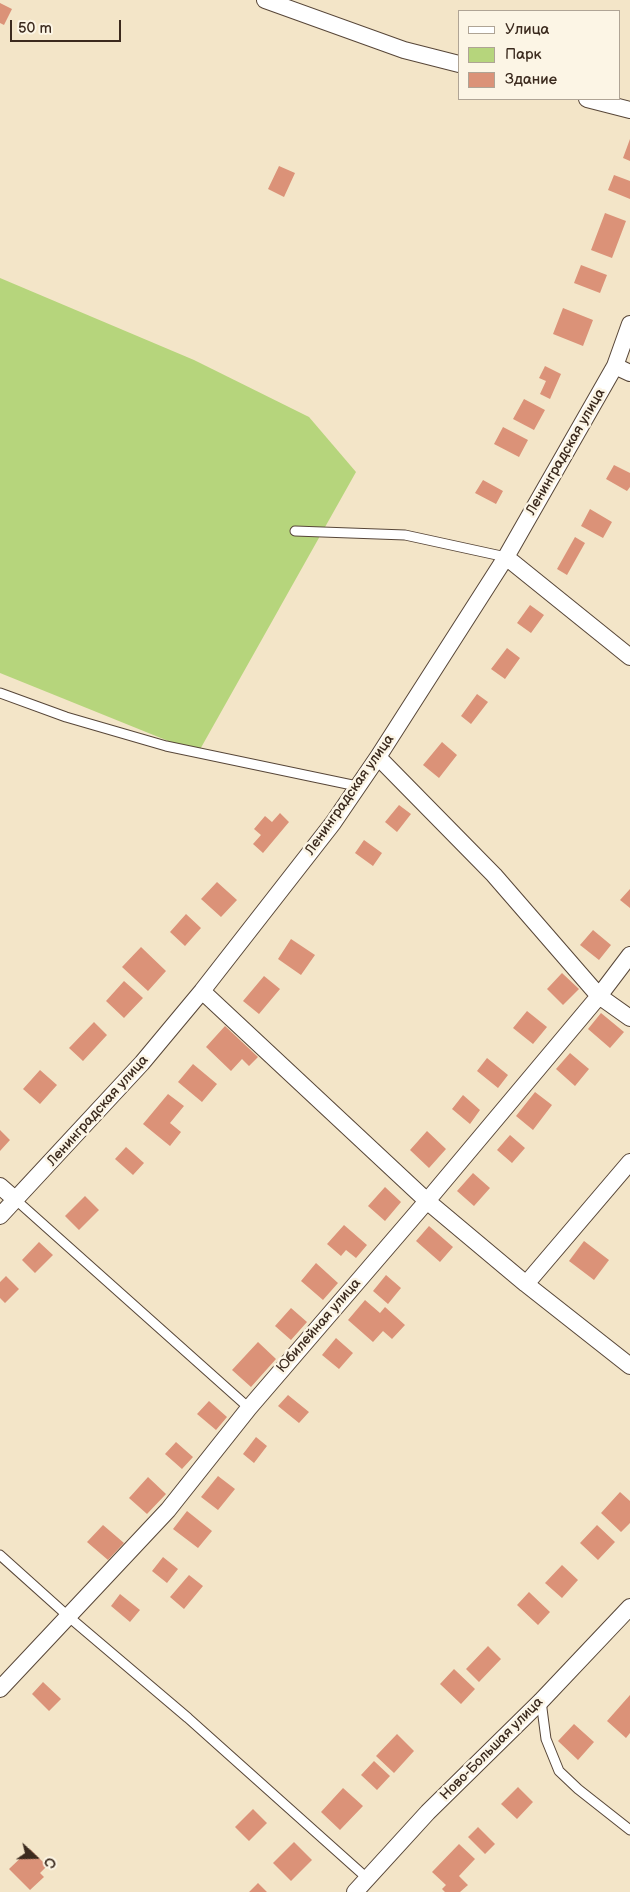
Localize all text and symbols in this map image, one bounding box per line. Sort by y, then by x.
scale bar [12,10,124,42]
legend [458,10,620,100]
text: 50 m [18,19,52,38]
text: Улица [505,20,549,39]
text: Парк [505,45,542,64]
text: Здание [505,70,557,89]
street label: Ленинградская улица [523,386,609,518]
street label: Ленинградская улица [302,732,398,858]
street label: Ленинградская улица [44,1052,152,1170]
street label: Юбилейная улица [273,1275,365,1377]
street label: Ново-Большая улица [437,1694,547,1804]
north arrow [10,1832,60,1882]
text: С [40,1855,59,1870]

